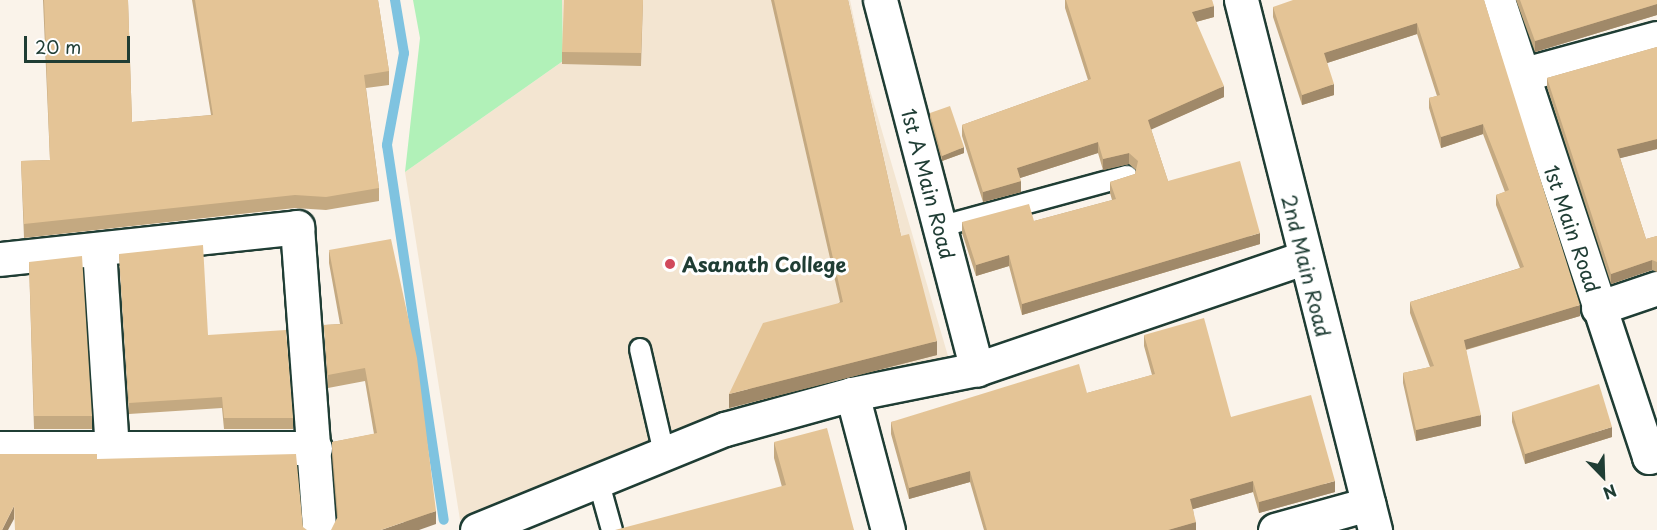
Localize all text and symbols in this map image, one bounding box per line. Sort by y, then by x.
scale bar [27,24,134,62]
text: 20 m [35,33,81,60]
street label: 1st A Main Road [896,104,960,264]
street label: 1st Main Road [1538,161,1606,297]
street label: 2nd Main Road [1277,191,1335,341]
place label: Asanath College [682,252,847,276]
marker: Asanath College [663,257,677,271]
north arrow [1573,446,1633,506]
text: N [1600,479,1621,506]

